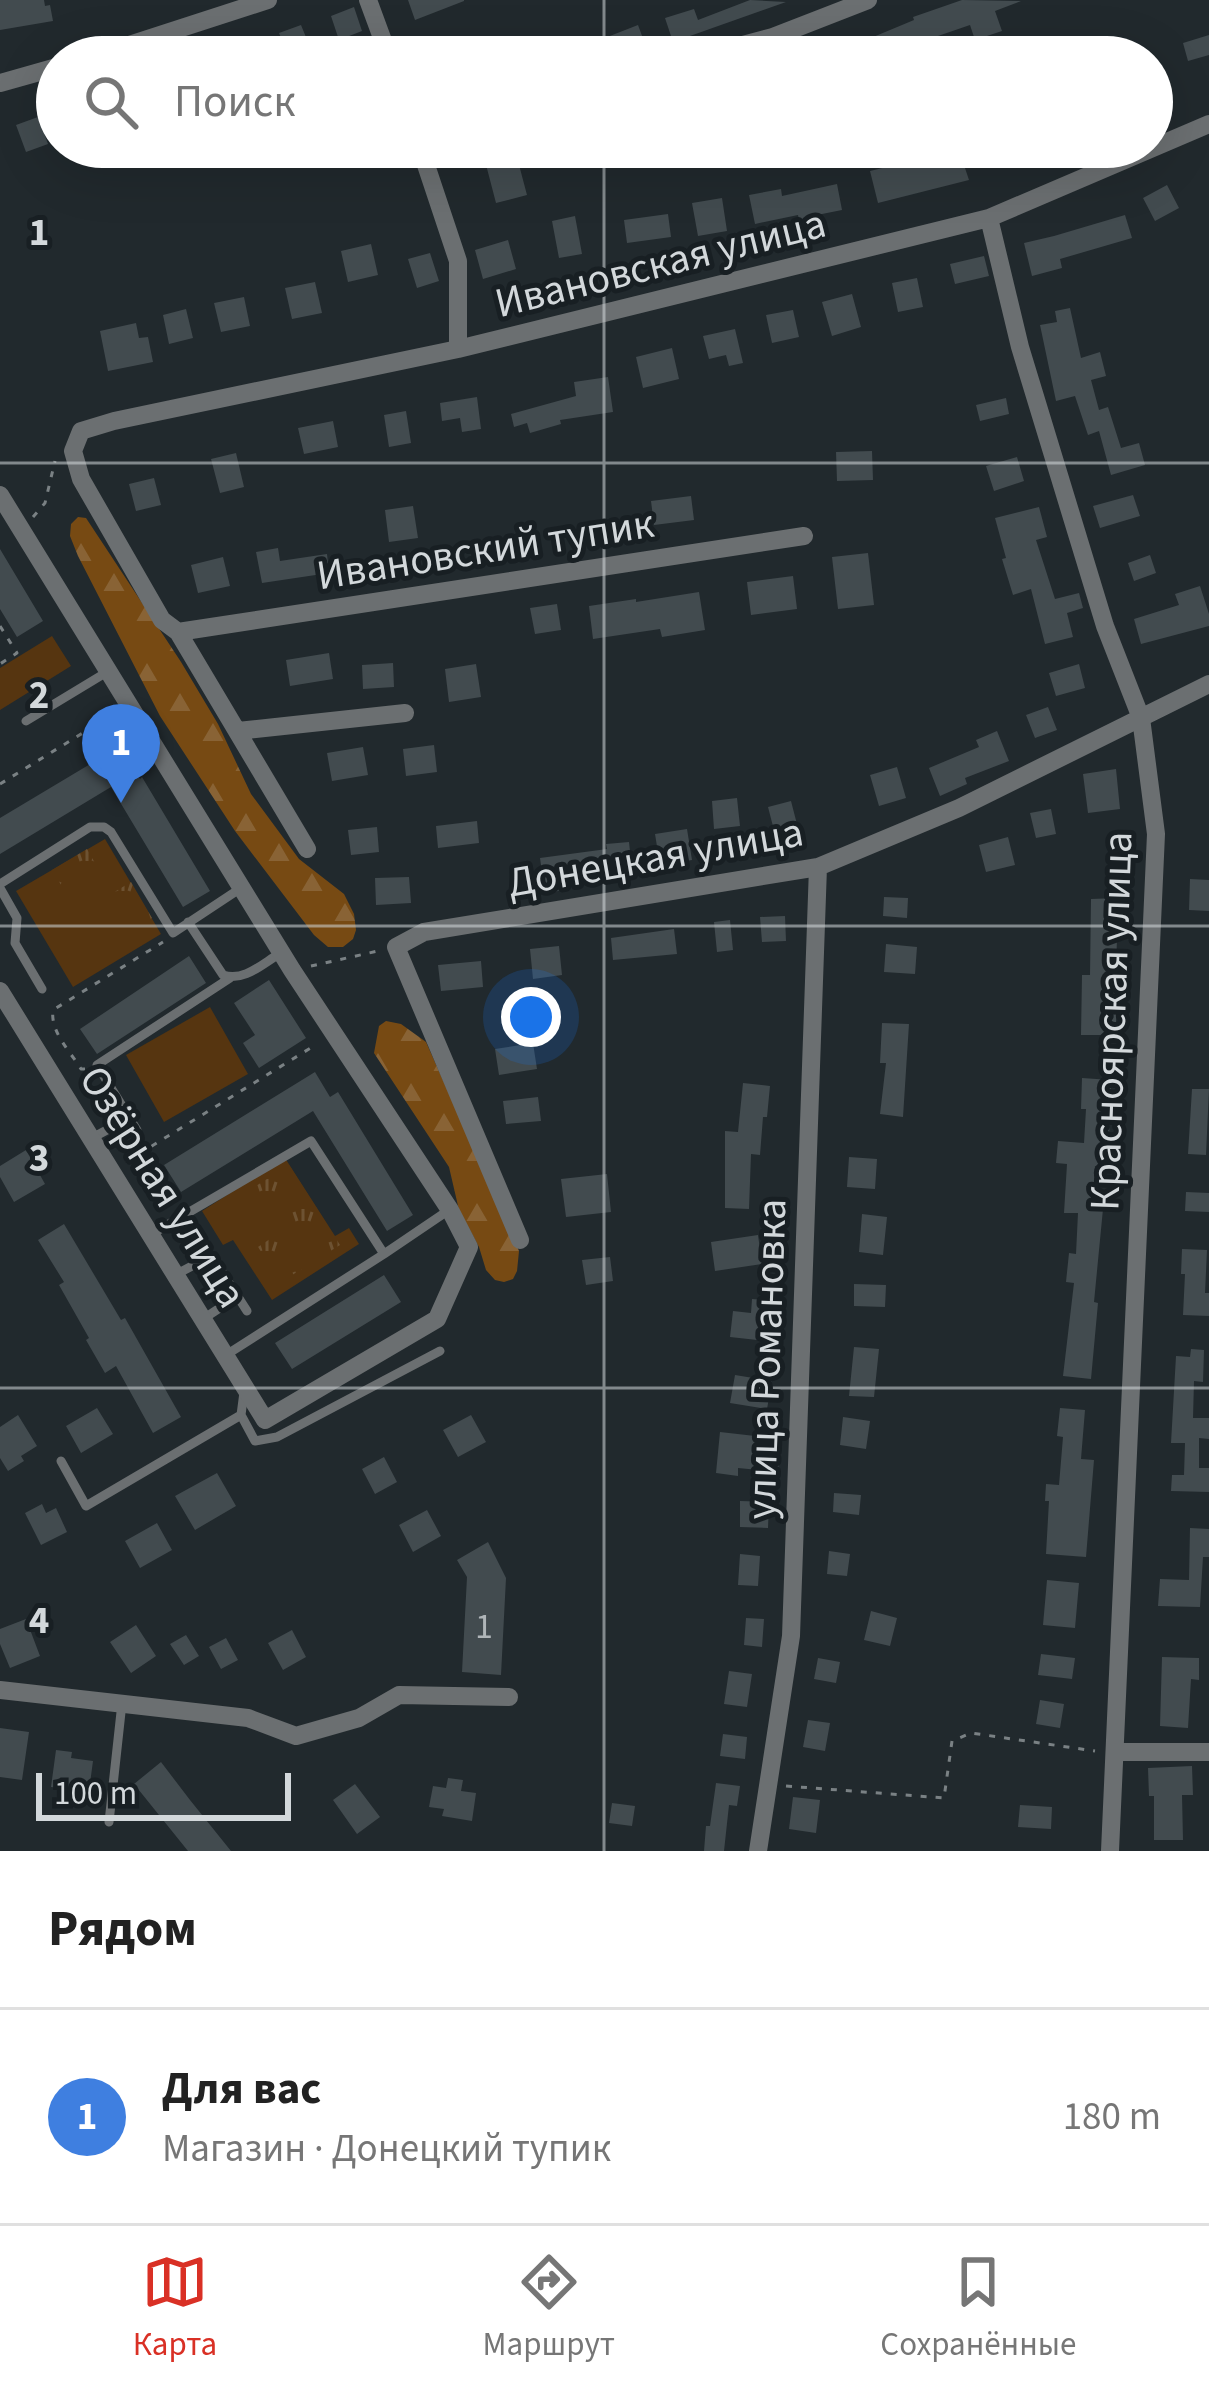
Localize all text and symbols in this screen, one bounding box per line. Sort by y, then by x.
search box [36,36,1173,168]
icon: search [78,69,144,135]
text: Поиск [174,70,296,134]
street label: Ивановская улица [489,194,832,334]
text: 1 [29,205,49,261]
street label: Ивановский тупик [313,494,658,606]
text: 2 [29,668,49,724]
pin: 1 [82,704,160,803]
street label: Донецкая улица [503,802,808,914]
street label: Красноярская улица [1075,830,1149,1212]
your location [501,987,561,1047]
street label: Озёрная улица [64,1054,261,1320]
text: 3 [29,1131,49,1187]
street label: улица Романовка [731,1198,803,1521]
text: 4 [29,1593,49,1649]
house number: 1 [475,1601,493,1652]
scale bar [36,1767,291,1820]
text: 100 m [54,1770,137,1817]
text: Рядом [48,1893,197,1965]
text: Для вас [162,2057,321,2121]
text: 1 [77,2089,97,2145]
text: 180 m [1063,2089,1161,2145]
text: Магазин · Донецкий тупик [162,2121,611,2177]
tab: Карта [133,2249,217,2368]
tab: Маршрут [483,2249,615,2368]
tab: Сохранённые [880,2249,1076,2368]

